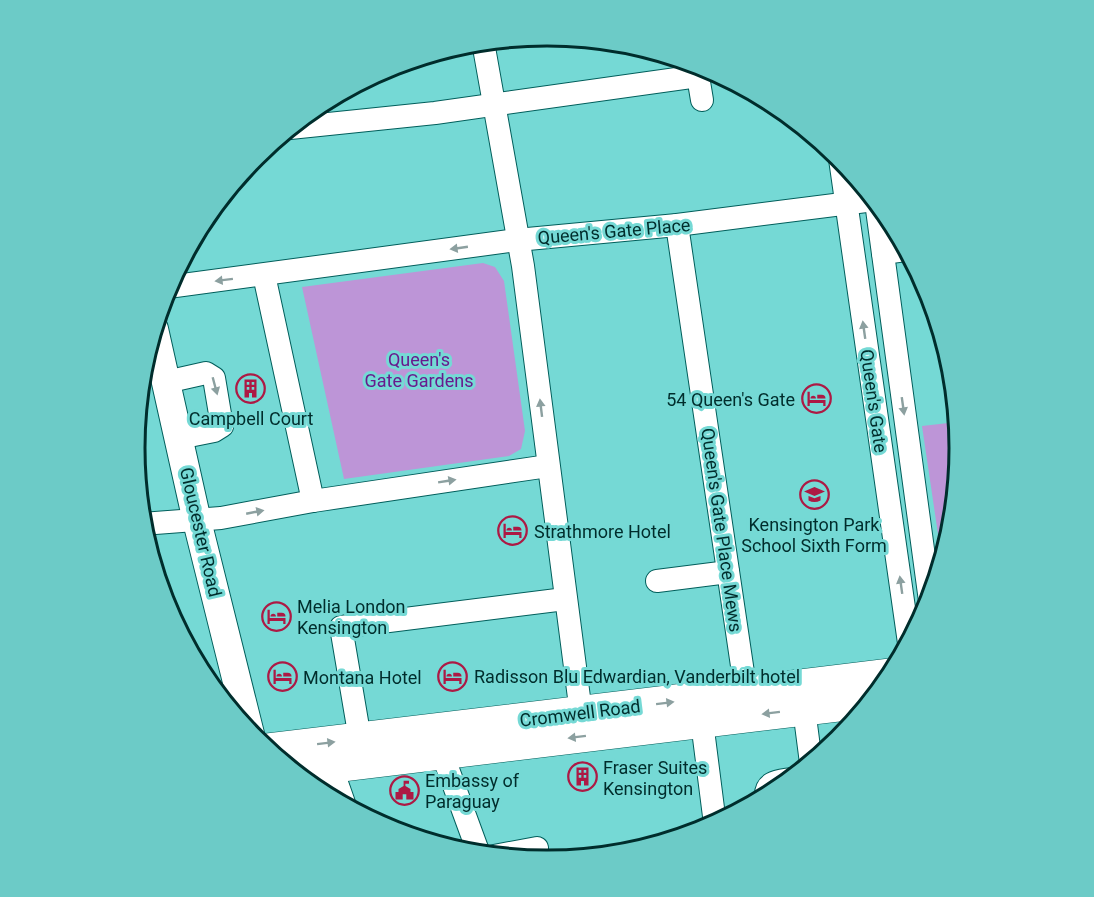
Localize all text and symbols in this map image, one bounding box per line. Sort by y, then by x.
street label: Queen's Gate Place [537,214,691,248]
one-way arrow [449,243,468,253]
one-way arrow [214,275,233,285]
one-way arrow [859,320,868,339]
street label: Queen's Gate [856,348,892,454]
park label: Queen's Gate Gardens [365,349,473,391]
building icon: Campbell Court [235,373,267,405]
one-way arrow [211,377,220,395]
hotel icon: 54 Queen's Gate [800,383,832,415]
place label: 54 Queen's Gate [666,389,795,410]
one-way arrow [899,397,908,416]
one-way arrow [536,399,545,418]
place label: Campbell Court [189,408,313,429]
street label: Queen's Gate Place Mews [697,427,747,633]
street label: Gloucester Road [176,465,226,599]
one-way arrow [438,476,457,485]
school or university icon: Kensington Park School Sixth Form [798,479,830,511]
one-way arrow [246,507,265,516]
place label: Kensington Park School Sixth Form [741,514,887,556]
hotel icon: Strathmore Hotel [497,515,529,547]
place label: Strathmore Hotel [534,521,671,542]
one-way arrow [896,575,905,594]
place label: Melia London Kensington [297,596,406,638]
hotel icon: Melia London Kensington [260,600,292,632]
hotel icon: Radisson Blu Edwardian, Vanderbilt hotel [437,660,469,692]
hotel icon: Montana Hotel [266,661,298,693]
place label: Radisson Blu Edwardian, Vanderbilt hotel [474,666,800,687]
place label: Montana Hotel [303,667,422,688]
street label: Cromwell Road [519,695,641,731]
one-way arrow [656,698,675,707]
one-way arrow [761,709,780,718]
one-way arrow [568,732,587,741]
one-way arrow [316,738,335,748]
place label: Fraser Suites Kensington [603,757,707,799]
building icon: Fraser Suites Kensington [566,761,598,793]
place label: Embassy of Paraguay [425,770,520,812]
public building icon: Embassy of Paraguay [388,774,420,806]

